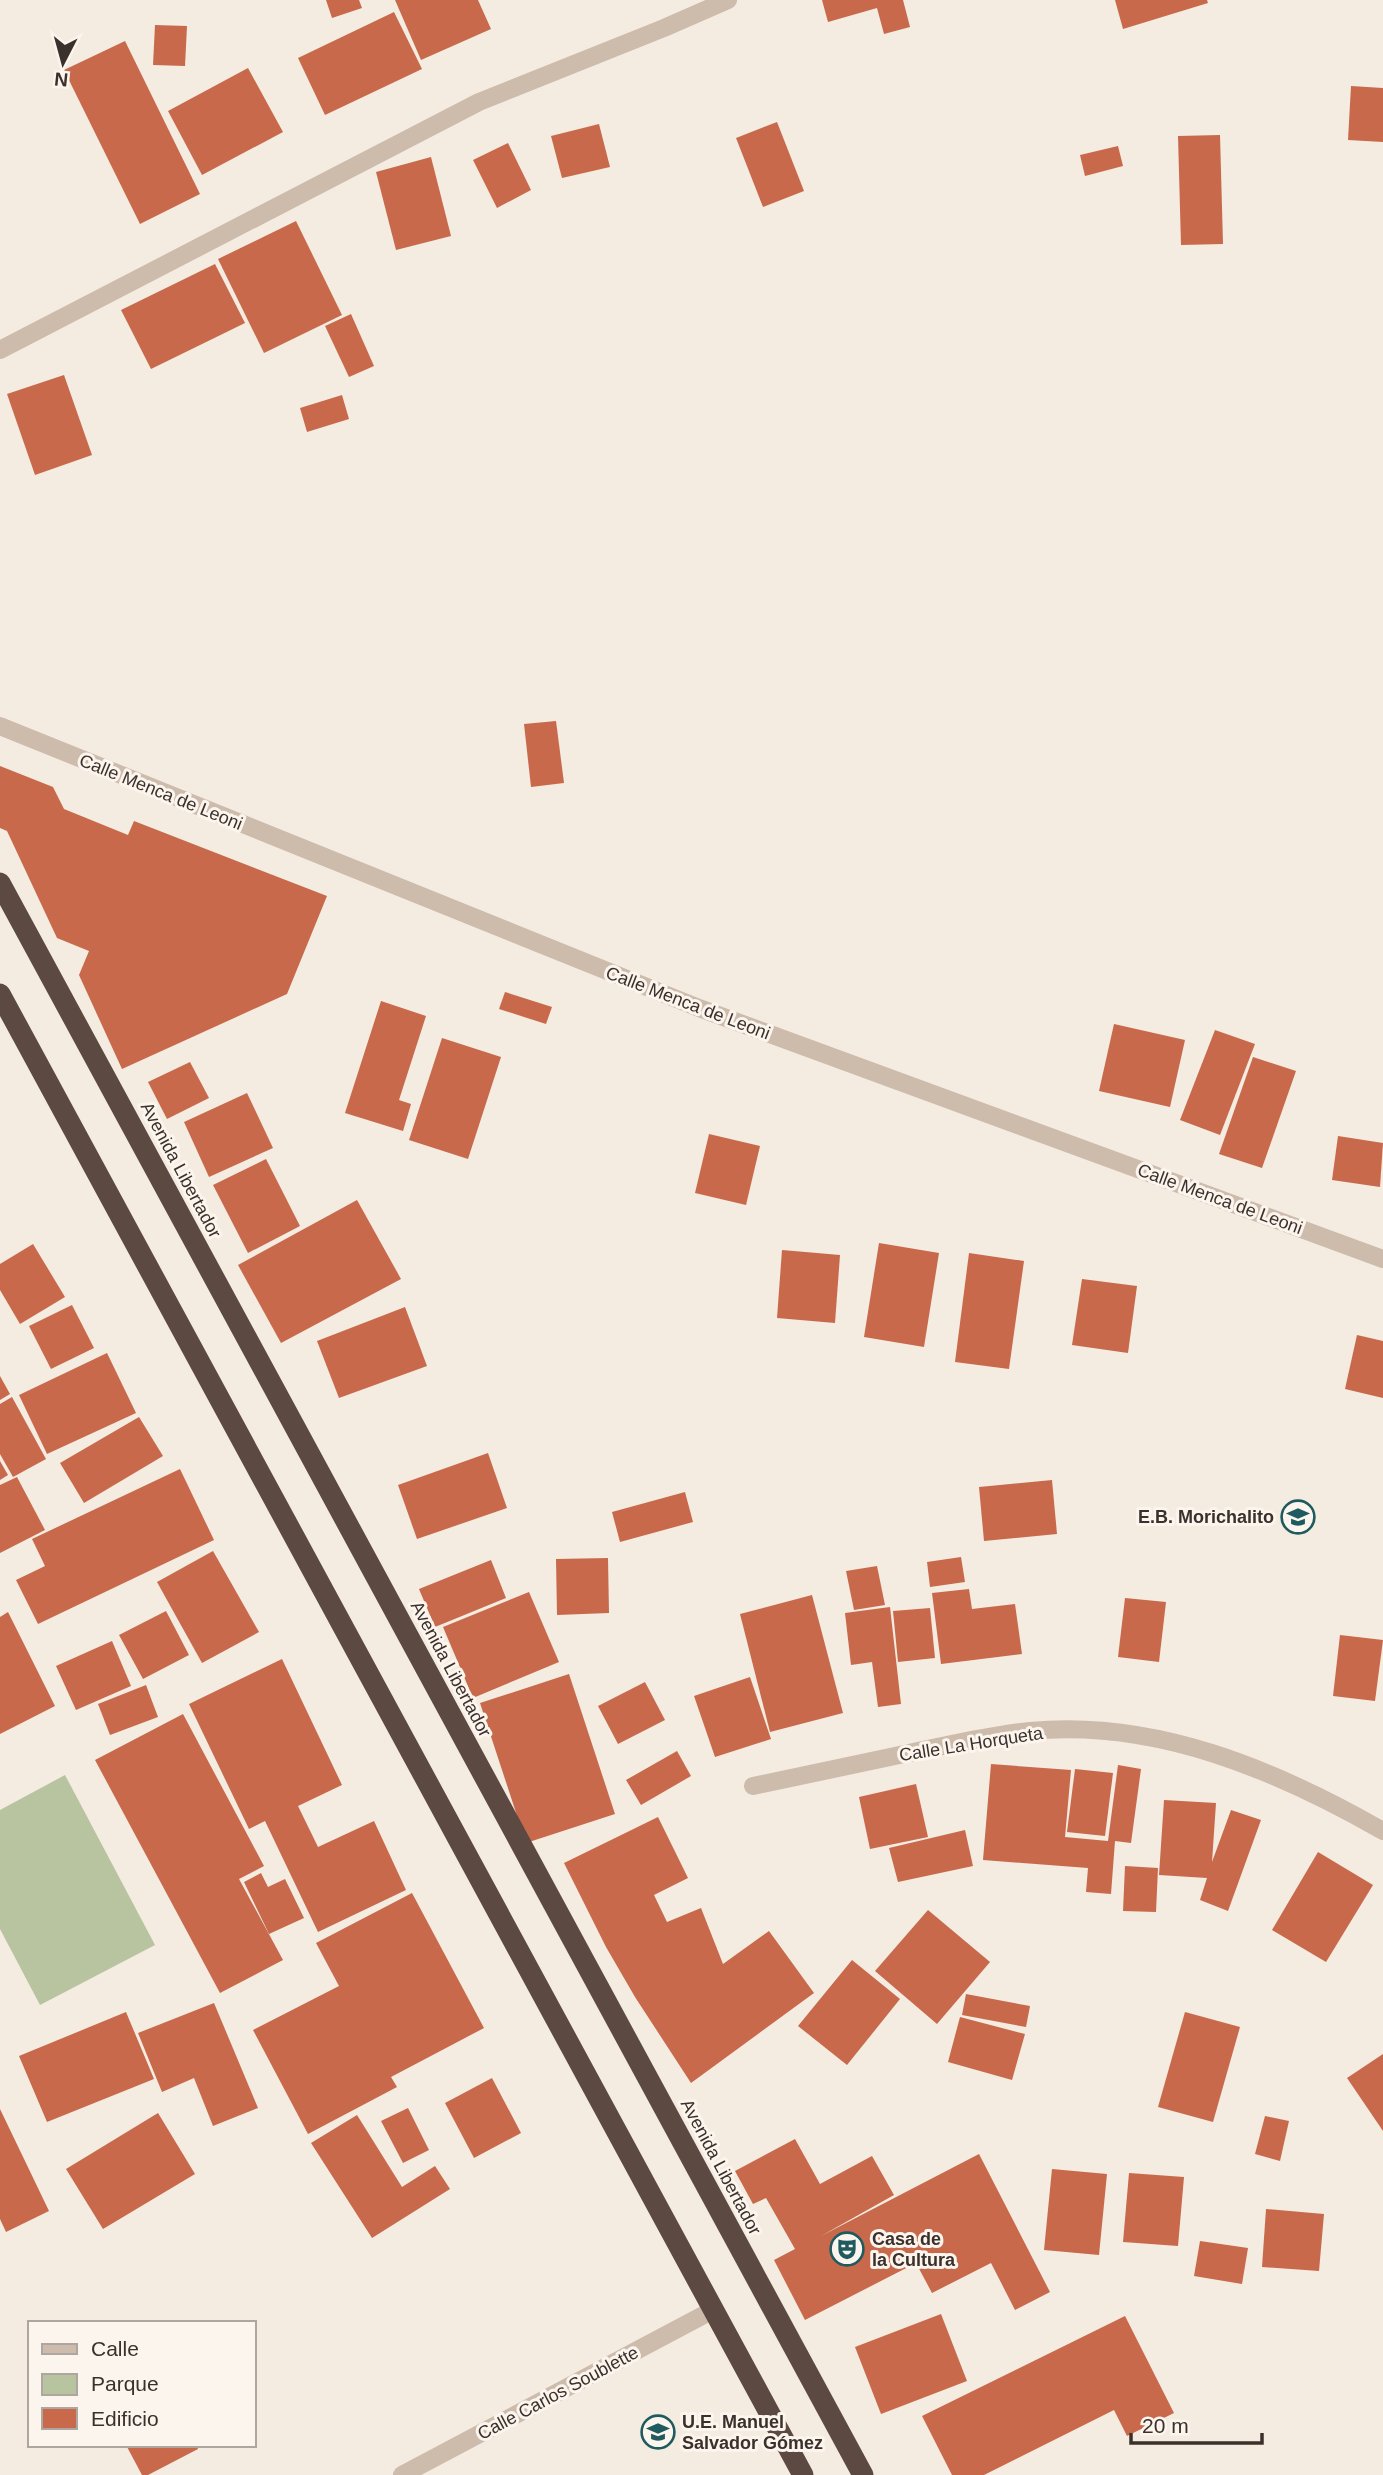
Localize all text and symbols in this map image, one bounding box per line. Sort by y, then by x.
north arrow [28,28,98,98]
text: N [53,68,69,91]
street label: Calle Menca de Leoni [77,750,245,834]
street label: Calle Menca de Leoni [603,962,773,1044]
street label: Avenida Libertador [137,1099,225,1241]
street label: Calle Menca de Leoni [1135,1160,1305,1238]
school or university icon: E.B. Morichalito [1279,1498,1317,1536]
place label: E.B. Morichalito [1138,1507,1274,1527]
street label: Avenida Libertador [407,1598,495,1740]
street label: Calle La Horqueta [898,1723,1045,1765]
street label: Avenida Libertador [677,2096,765,2238]
place label: Casa de la Cultura [872,2229,956,2270]
theatre icon: Casa de la Cultura [828,2230,866,2268]
legend [28,2321,256,2447]
text: Calle [91,2337,139,2360]
street label: Calle Carlos Soublette [474,2342,642,2444]
text: Parque [91,2372,159,2395]
scale bar [1131,2402,1262,2446]
text: Edificio [91,2407,159,2430]
place label: U.E. Manuel Salvador Gómez [682,2412,823,2453]
school or university icon: U.E. Manuel Salvador Gómez [639,2413,677,2451]
text: 20 m [1142,2414,1189,2437]

